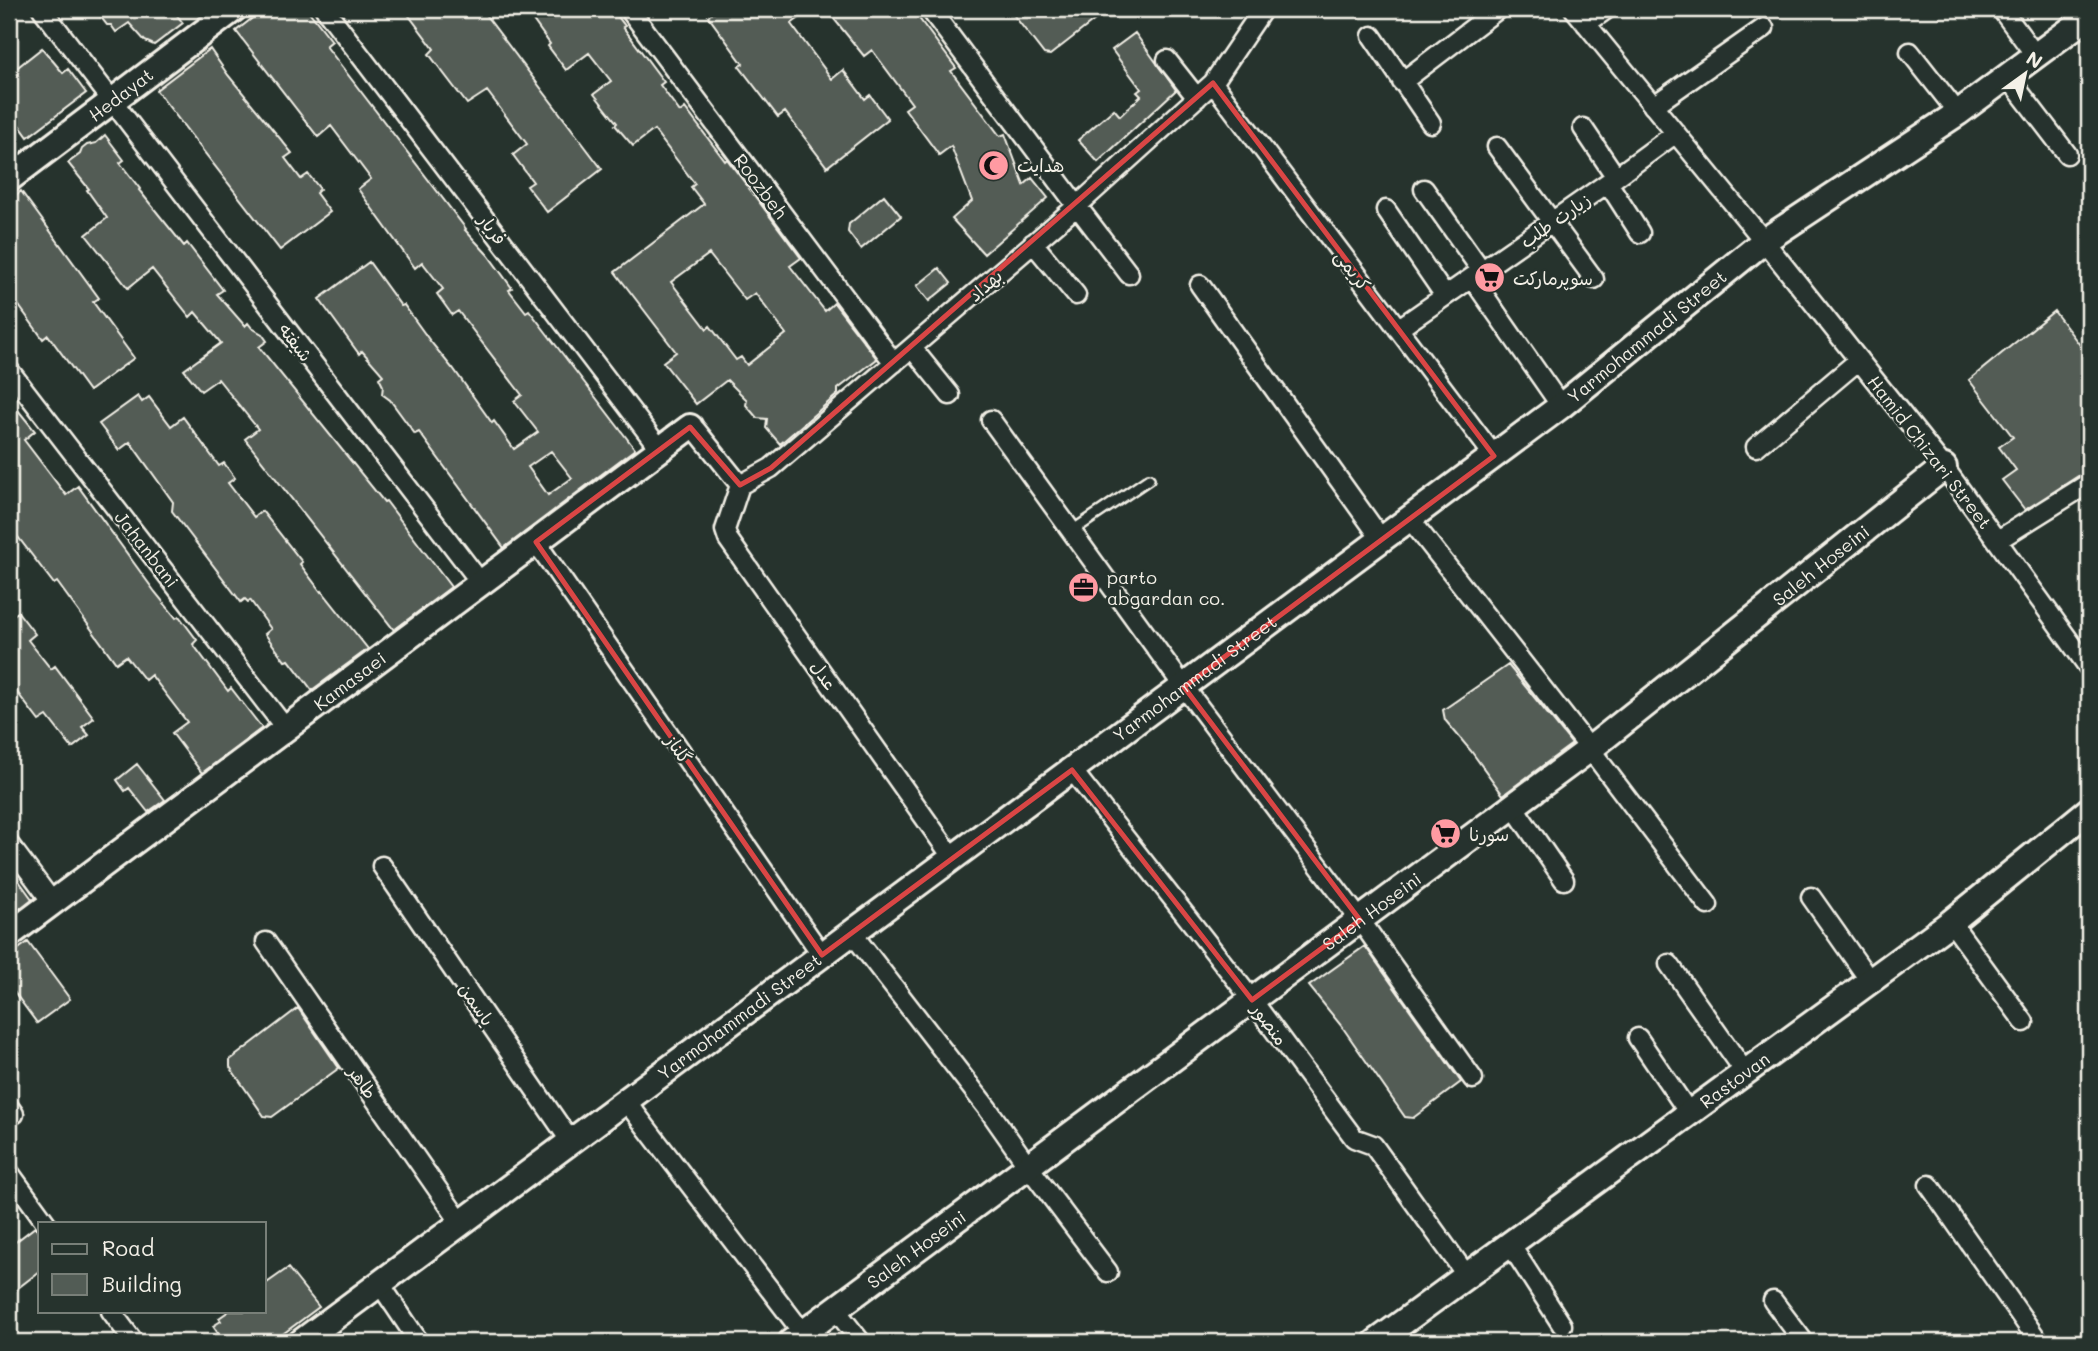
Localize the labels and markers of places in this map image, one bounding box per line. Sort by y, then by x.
mosque icon: هدایت [977,148,1011,182]
place label: هدایت [1017,153,1064,177]
supermarket icon: سوپرمارکت [1473,261,1507,295]
place label: سوپرمارکت [1513,266,1593,291]
place label: parto abgardan co. [1107,565,1225,610]
office icon: parto abgardan co. [1067,570,1101,604]
supermarket icon: سورنا [1429,817,1463,851]
place label: سورنا [1469,822,1509,847]

